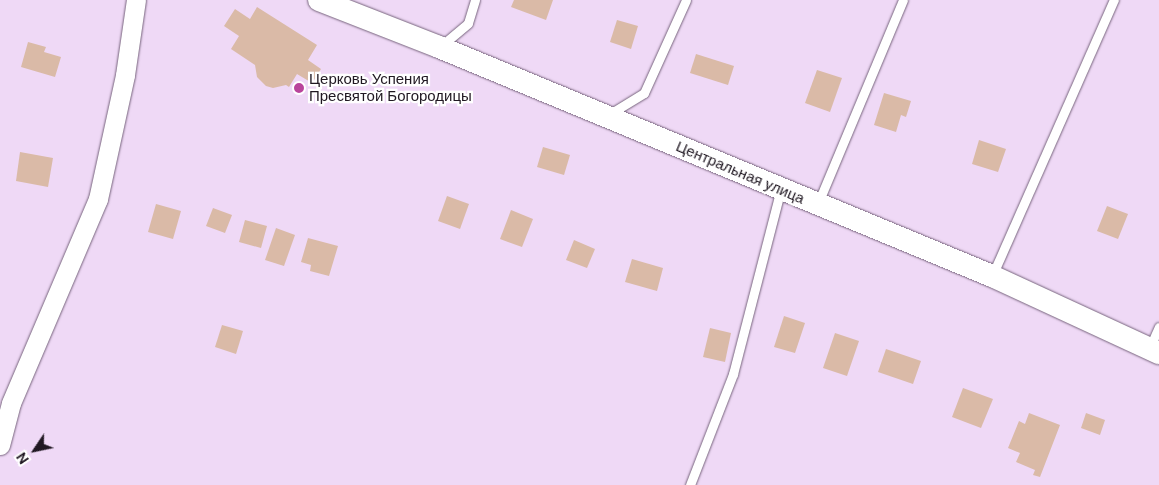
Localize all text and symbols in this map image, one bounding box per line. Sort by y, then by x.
place label: Церковь Успения Пресвятой Богородицы [309,70,472,105]
marker: Церковь Успения Пресвятой Богородицы [293,82,305,94]
street label: Центральная улица [673,138,807,208]
north arrow [10,425,60,475]
text: N [12,449,33,468]

